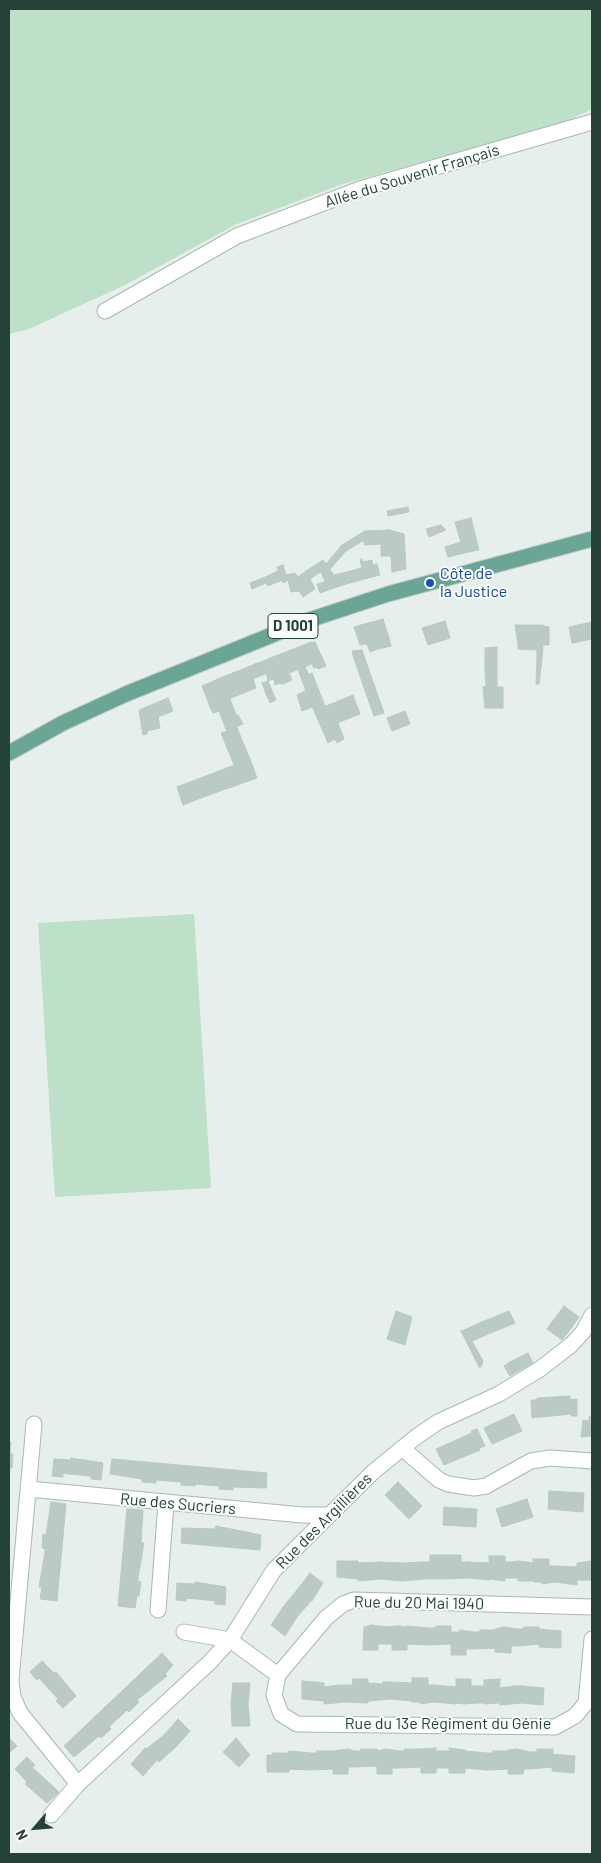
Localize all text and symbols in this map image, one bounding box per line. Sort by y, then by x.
street label: Allée du Souvenir Français [322,140,502,212]
place label: Côte de la Justice [440,564,507,602]
marker: Côte de la Justice [424,577,436,589]
road number: D 1001 [268,614,318,638]
street label: Rue des Argillières [272,1469,376,1573]
street label: Rue des Sucriers [119,1489,237,1519]
street label: Rue du 20 Mai 1940 [354,1592,484,1614]
street label: Rue du 13e Régiment du Génie [345,1714,551,1734]
north arrow [10,1803,60,1853]
text: N [12,1827,31,1843]

